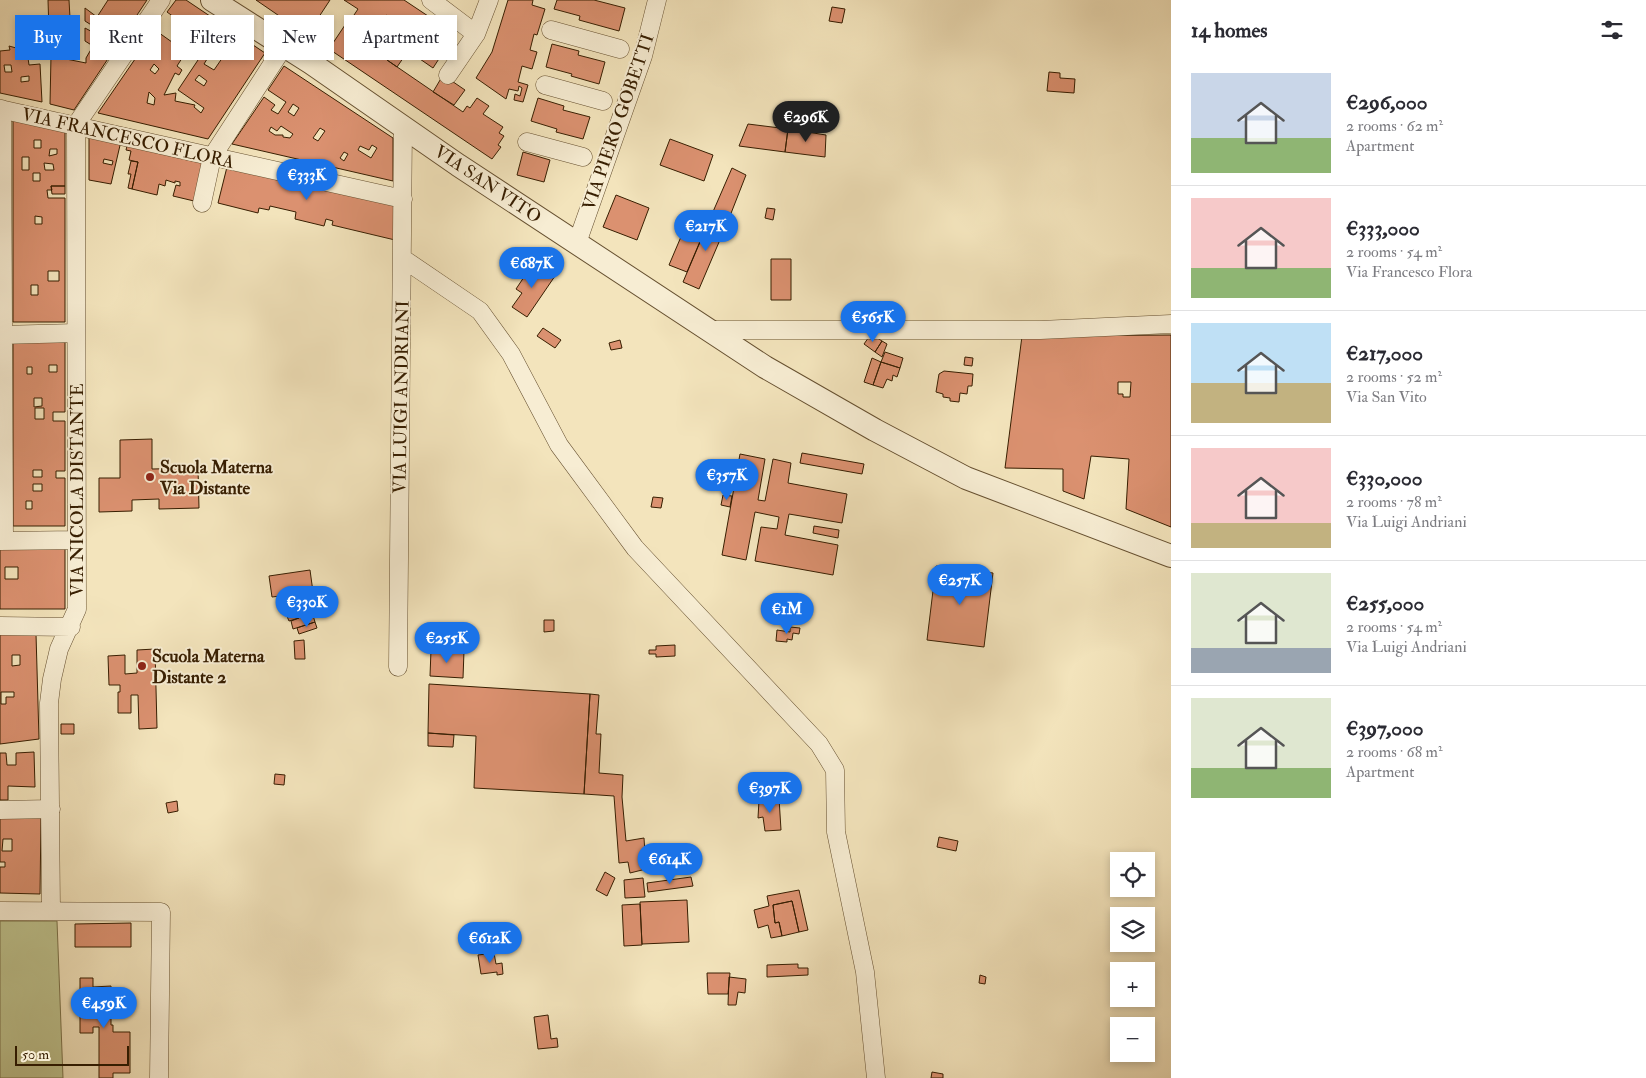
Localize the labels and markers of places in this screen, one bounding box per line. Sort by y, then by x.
pin: €296K [771,100,841,143]
pin: €333K [272,158,342,201]
pin: €217K [671,210,741,252]
pin: €687K [497,246,567,289]
pin: €565K [838,300,908,343]
place label: Scuola Materna Via Distante [159,456,273,500]
pin: €357K [692,458,762,501]
marker: Scuola Materna Via Distante [144,471,156,483]
pin: €257K [925,564,995,606]
pin: €330K [272,586,342,628]
pin: €1M [763,592,811,635]
pin: €255K [412,622,482,664]
place label: Scuola Materna Distante 2 [152,645,265,689]
marker: Scuola Materna Distante 2 [136,660,148,672]
pin: €397K [735,772,805,814]
pin: €614K [635,842,705,885]
pin: €612K [455,922,525,964]
pin: €459K [69,986,139,1029]

